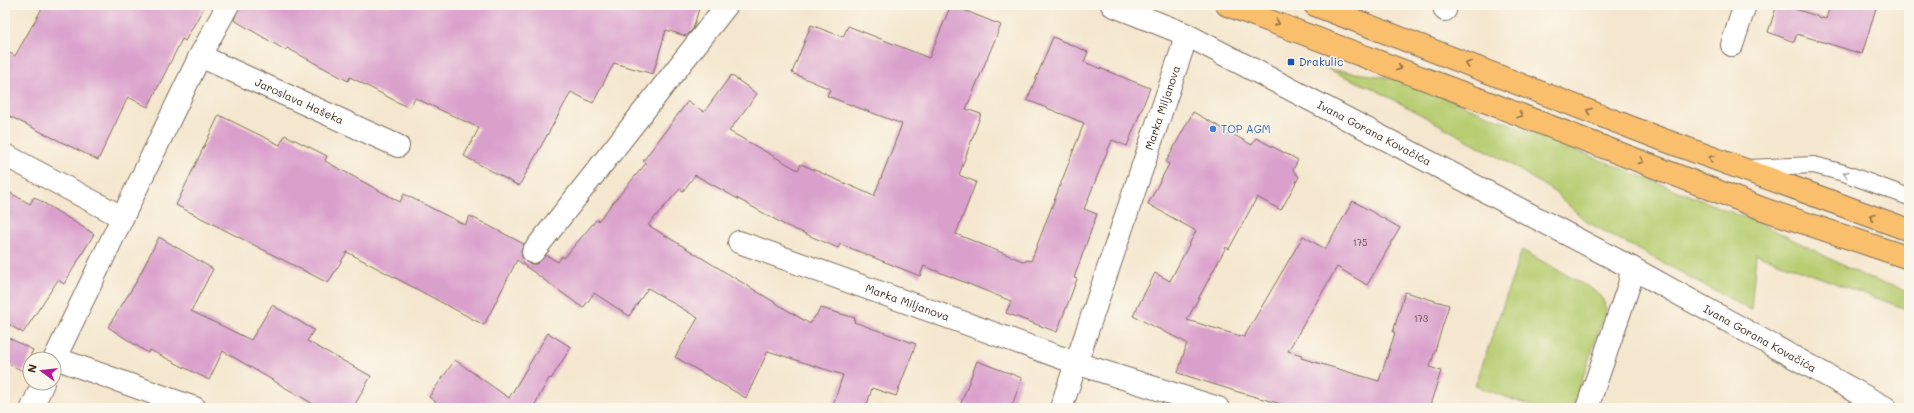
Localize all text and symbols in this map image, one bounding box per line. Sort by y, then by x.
one-way arrow [1273,18,1280,27]
place label: Drakulic [1299,54,1343,69]
marker: Drakulic [1286,57,1296,67]
one-way arrow [1465,61,1472,69]
street label: Marka Miljanova [1141,63,1183,152]
one-way arrow [1395,64,1402,72]
street label: Jaroslava Hašeka [253,74,346,127]
street label: Ivana Gorana Kovačića [1315,97,1434,169]
one-way arrow [1586,108,1593,116]
one-way arrow [1517,110,1524,118]
place label: TOP AGM [1221,121,1271,136]
marker: TOP AGM [1208,124,1218,134]
one-way arrow [1707,154,1714,162]
one-way arrow [1638,157,1645,165]
one-way arrow [1843,170,1850,179]
one-way arrow [1869,213,1876,222]
house number: 175 [1353,237,1367,248]
street label: Marka Miljanova [864,280,952,324]
street label: Ivana Gorana Kovačića [1701,301,1819,375]
house number: 173 [1414,313,1428,324]
north arrow [22,351,62,391]
text: N [24,362,40,374]

